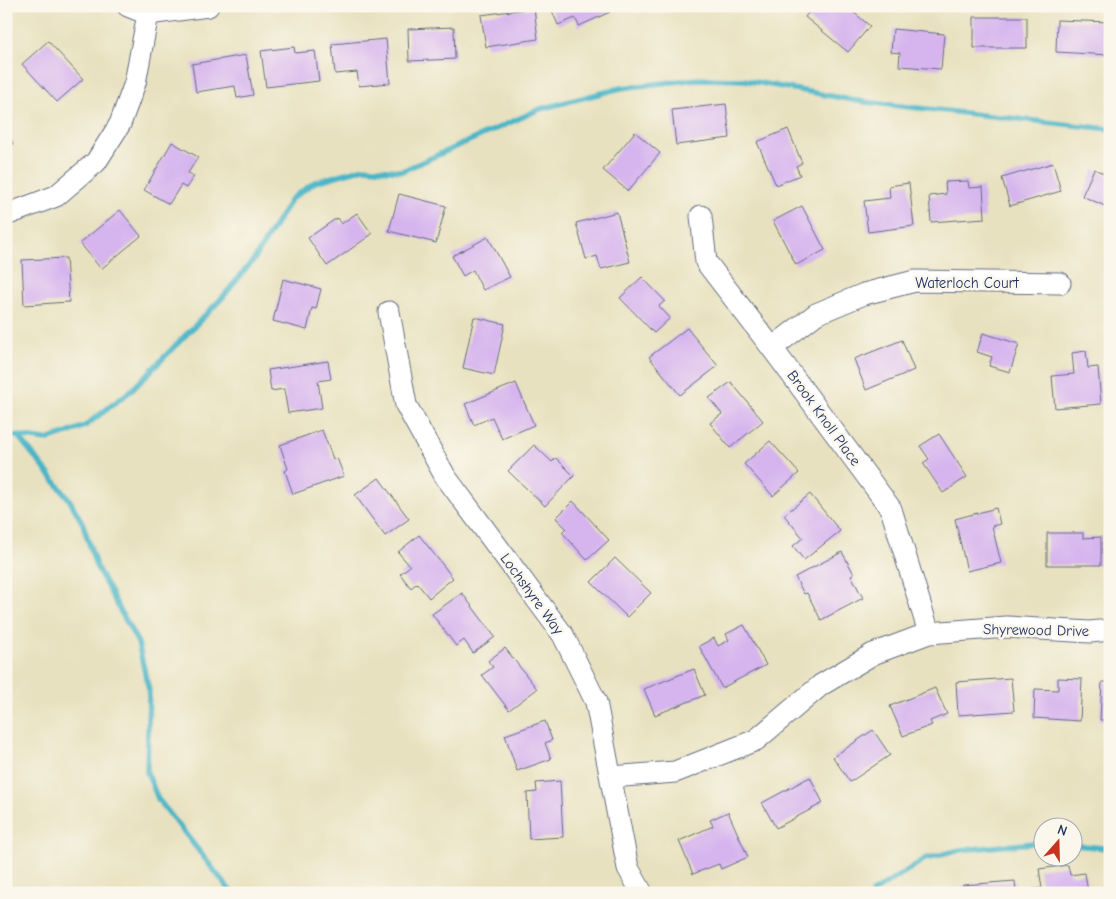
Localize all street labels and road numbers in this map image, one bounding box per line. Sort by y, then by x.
street label: Waterloch Court [915,274,1020,292]
street label: Brook Knoll Place [783,367,865,470]
street label: Lochshyre Way [496,550,568,638]
street label: Shyrewood Drive [983,620,1090,640]

